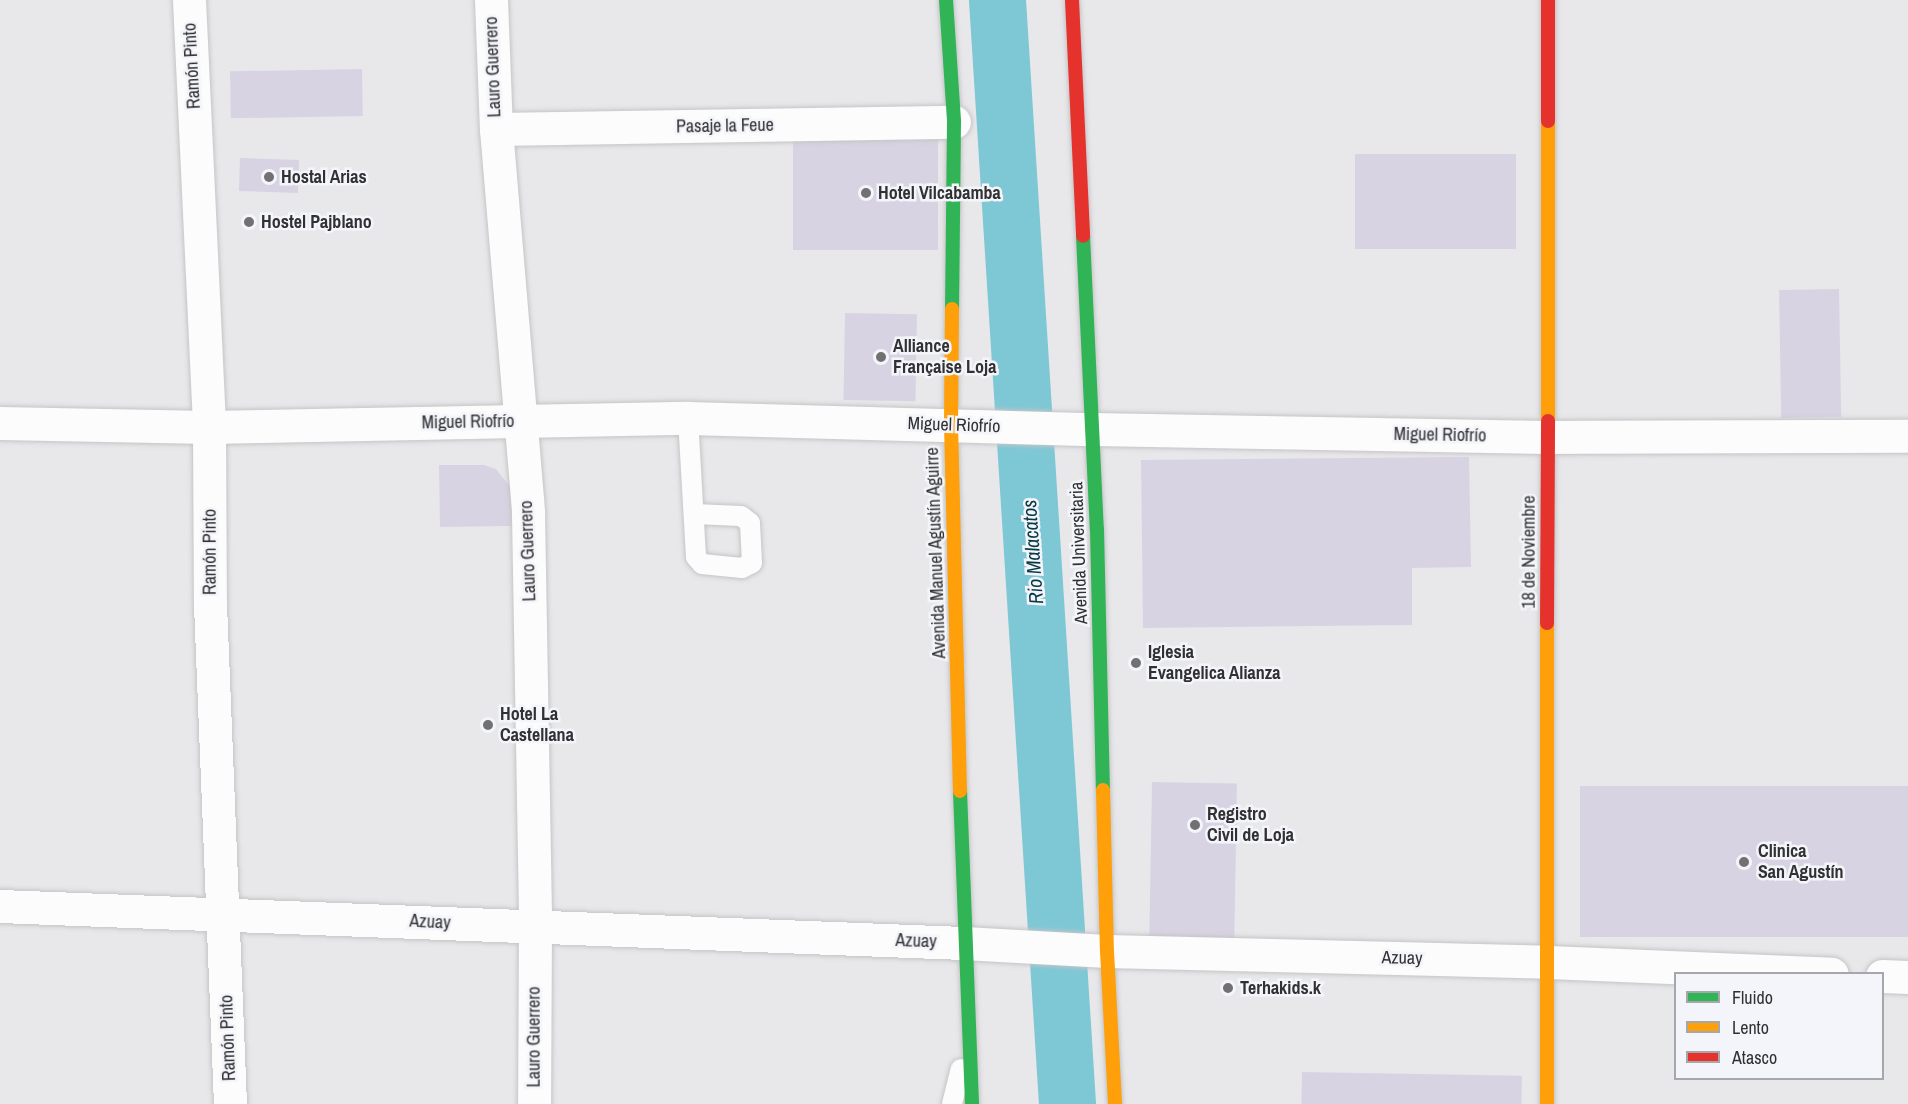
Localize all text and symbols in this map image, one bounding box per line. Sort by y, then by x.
street label: Lauro Guerrero [480,16,506,118]
street label: Ramón Pinto [179,22,205,110]
street label: Pasaje la Feue [676,114,774,138]
place label: Hostal Arias [281,166,367,188]
marker: Hostal Arias [262,170,276,184]
place label: Hotel Vilcabamba [878,182,1001,204]
marker: Hotel Vilcabamba [859,186,873,200]
place label: Hostel Pajblano [261,211,372,233]
marker: Hostel Pajblano [242,215,256,229]
place label: Alliance Française Loja [893,336,996,378]
marker: Alliance Française Loja [874,350,888,364]
street label: Miguel Riofrío [421,410,515,434]
street label: Miguel Riofrío [907,413,1001,437]
street label: Miguel Riofrío [1393,423,1487,447]
street label: Avenida Manuel Agustín Aguirre [921,446,951,660]
street label: Avenida Universitaria [1066,481,1092,625]
street label: 18 de Noviembre [1518,495,1540,609]
water label: Rio Malacatos [1016,499,1048,605]
street label: Lauro Guerrero [515,500,541,602]
street label: Ramón Pinto [199,509,221,595]
place label: Iglesia Evangelica Alianza [1148,642,1281,684]
marker: Iglesia Evangelica Alianza [1129,656,1143,670]
place label: Hotel La Castellana [500,704,574,746]
marker: Hotel La Castellana [481,718,495,732]
place label: Registro Civil de Loja [1207,804,1294,846]
marker: Registro Civil de Loja [1188,818,1202,832]
place label: Clinica San Agustín [1758,841,1844,884]
marker: Clinica San Agustín [1735,853,1753,871]
street label: Azuay [409,910,451,934]
street label: Azuay [895,929,937,953]
street label: Azuay [1381,947,1423,969]
legend [1674,972,1884,1080]
place label: Terhakids.k [1240,977,1321,999]
marker: Terhakids.k [1221,981,1235,995]
text: Fluido [1732,985,1773,1010]
street label: Lauro Guerrero [523,987,545,1087]
street label: Ramón Pinto [216,995,240,1081]
text: Lento [1732,1015,1769,1040]
text: Atasco [1732,1045,1777,1070]

